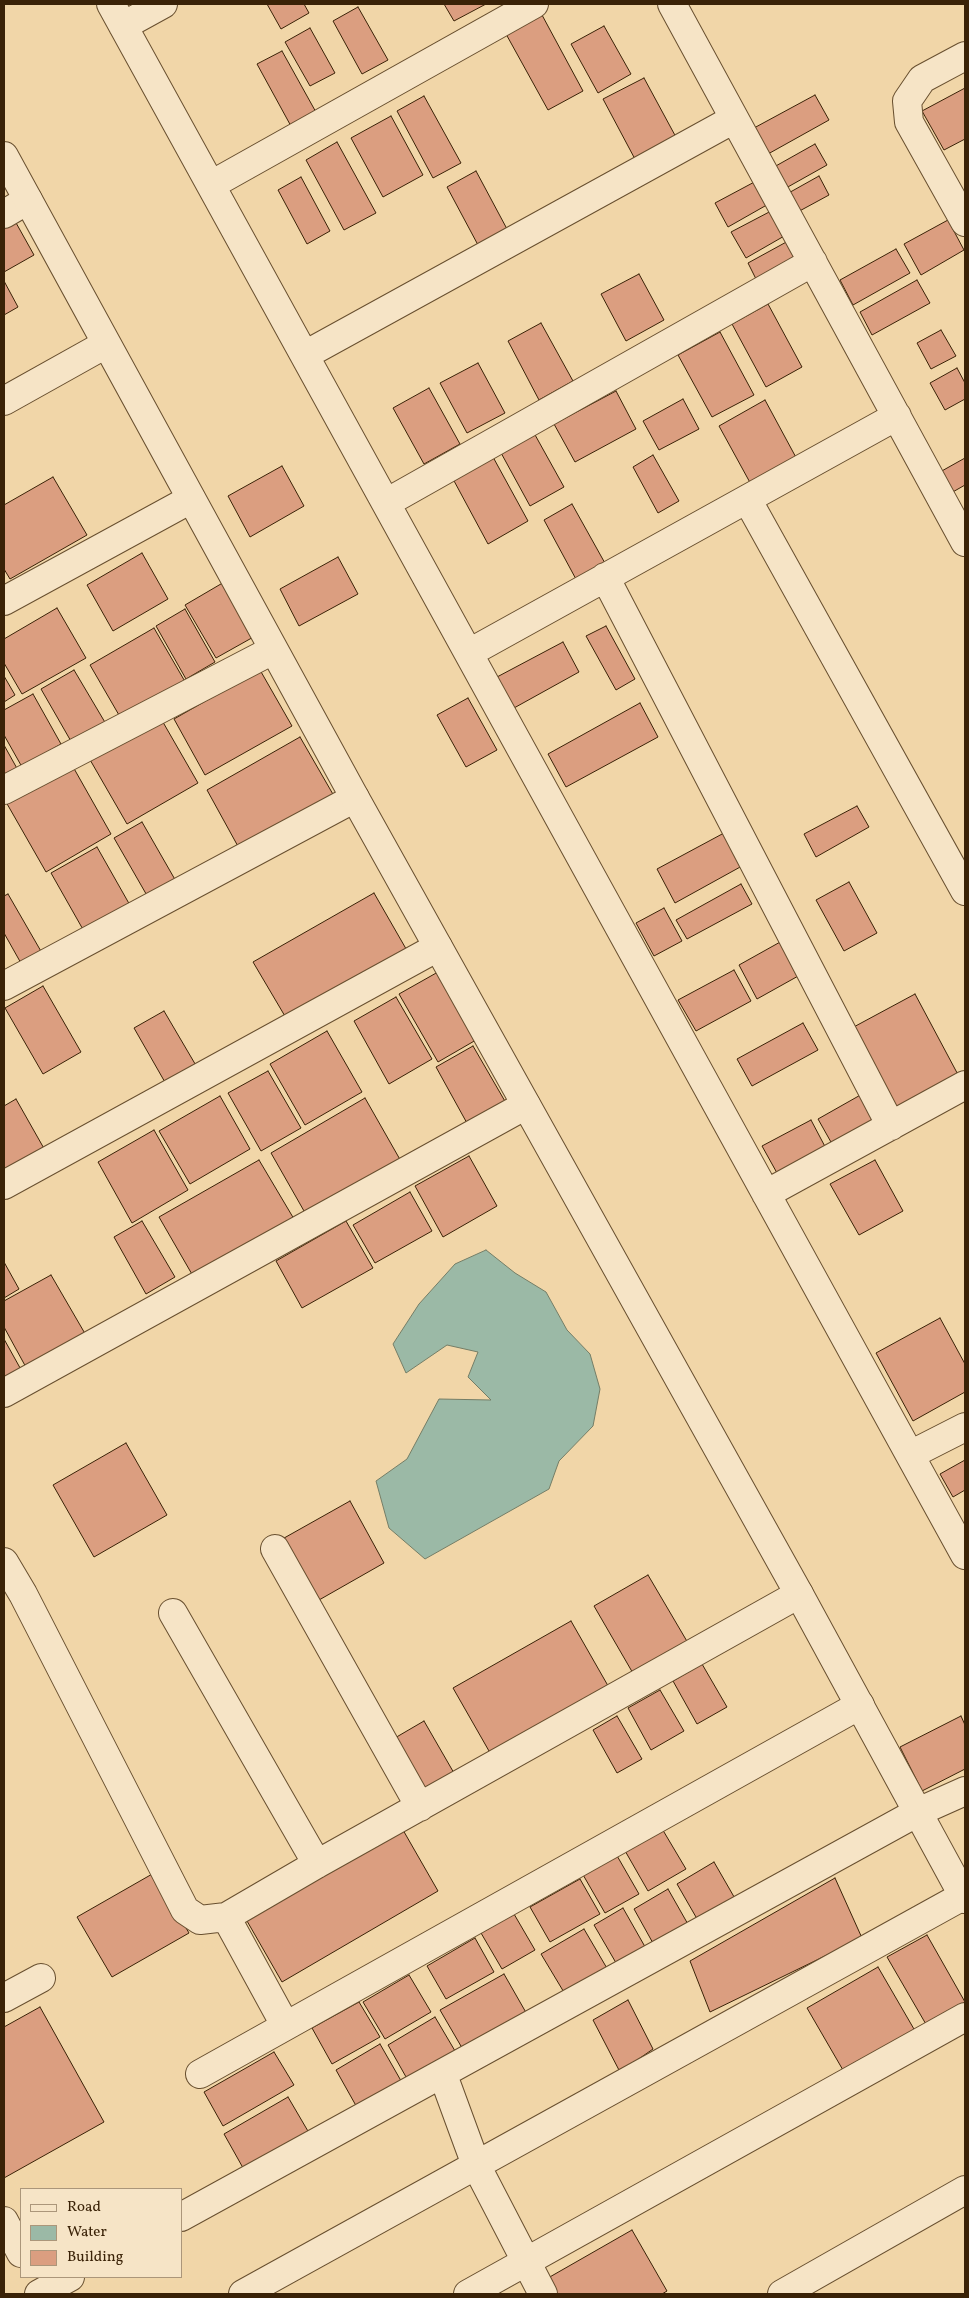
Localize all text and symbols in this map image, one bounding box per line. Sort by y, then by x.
legend [20,2188,182,2278]
text: Road [67,2197,101,2218]
text: Water [67,2222,107,2243]
text: Building [67,2247,123,2268]

